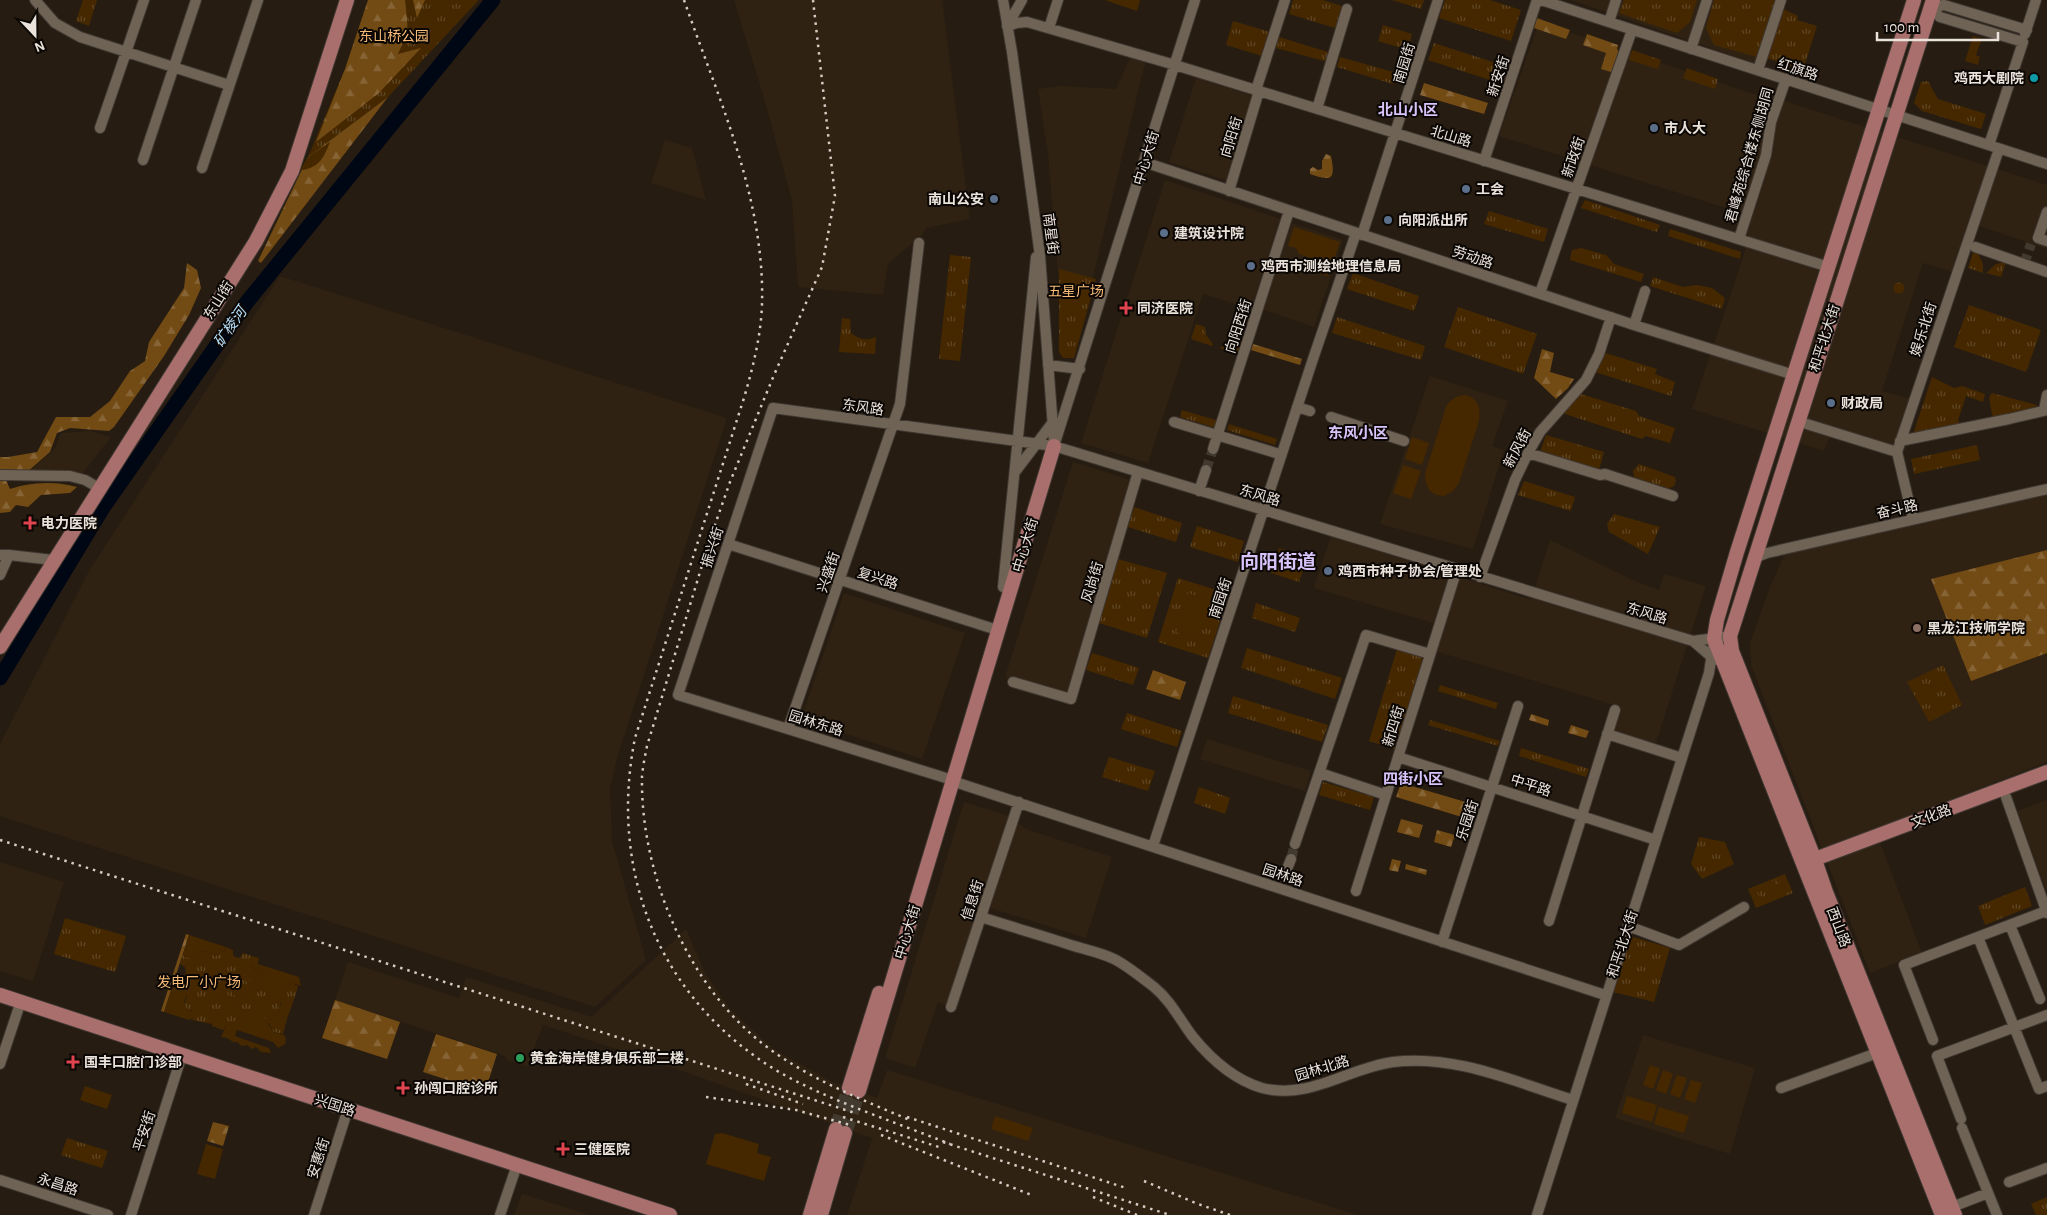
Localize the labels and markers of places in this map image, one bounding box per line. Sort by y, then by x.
place label: 鸡西大剧院 [1954,71,2024,86]
marker: 鸡西大剧院 [2028,72,2040,84]
place label: 市人大 [1664,120,1706,136]
marker: 市人大 [1648,122,1660,134]
place label: 工会 [1476,182,1504,197]
marker: 工会 [1460,183,1472,195]
place label: 南山公安 [928,191,984,207]
marker: 南山公安 [988,193,1000,205]
place label: 向阳派出所 [1398,213,1468,228]
marker: 向阳派出所 [1382,214,1394,226]
place label: 建筑设计院 [1174,226,1244,241]
marker: 建筑设计院 [1158,227,1170,239]
place label: 鸡西市测绘地理信息局 [1261,258,1401,274]
marker: 鸡西市测绘地理信息局 [1245,260,1257,272]
marker: 同济医院 [1119,301,1133,315]
place label: 同济医院 [1137,301,1193,316]
place label: 财政局 [1841,396,1883,411]
marker: 财政局 [1825,397,1837,409]
marker: 电力医院 [23,516,37,530]
place label: 电力医院 [41,516,97,531]
place label: 鸡西市种子协会/管理处 [1338,563,1482,579]
marker: 鸡西市种子协会/管理处 [1322,565,1334,577]
place label: 黑龙江技师学院 [1927,620,2025,636]
marker: 黑龙江技师学院 [1911,622,1923,634]
place label: 黄金海岸健身俱乐部二楼 [530,1051,684,1066]
marker: 黄金海岸健身俱乐部二楼 [514,1052,526,1064]
marker: 国丰口腔门诊部 [66,1055,80,1069]
place label: 国丰口腔门诊部 [84,1055,182,1070]
marker: 孙闯口腔诊所 [396,1081,410,1095]
place label: 孙闯口腔诊所 [414,1081,498,1096]
marker: 三健医院 [556,1142,570,1156]
place label: 三健医院 [574,1142,630,1157]

